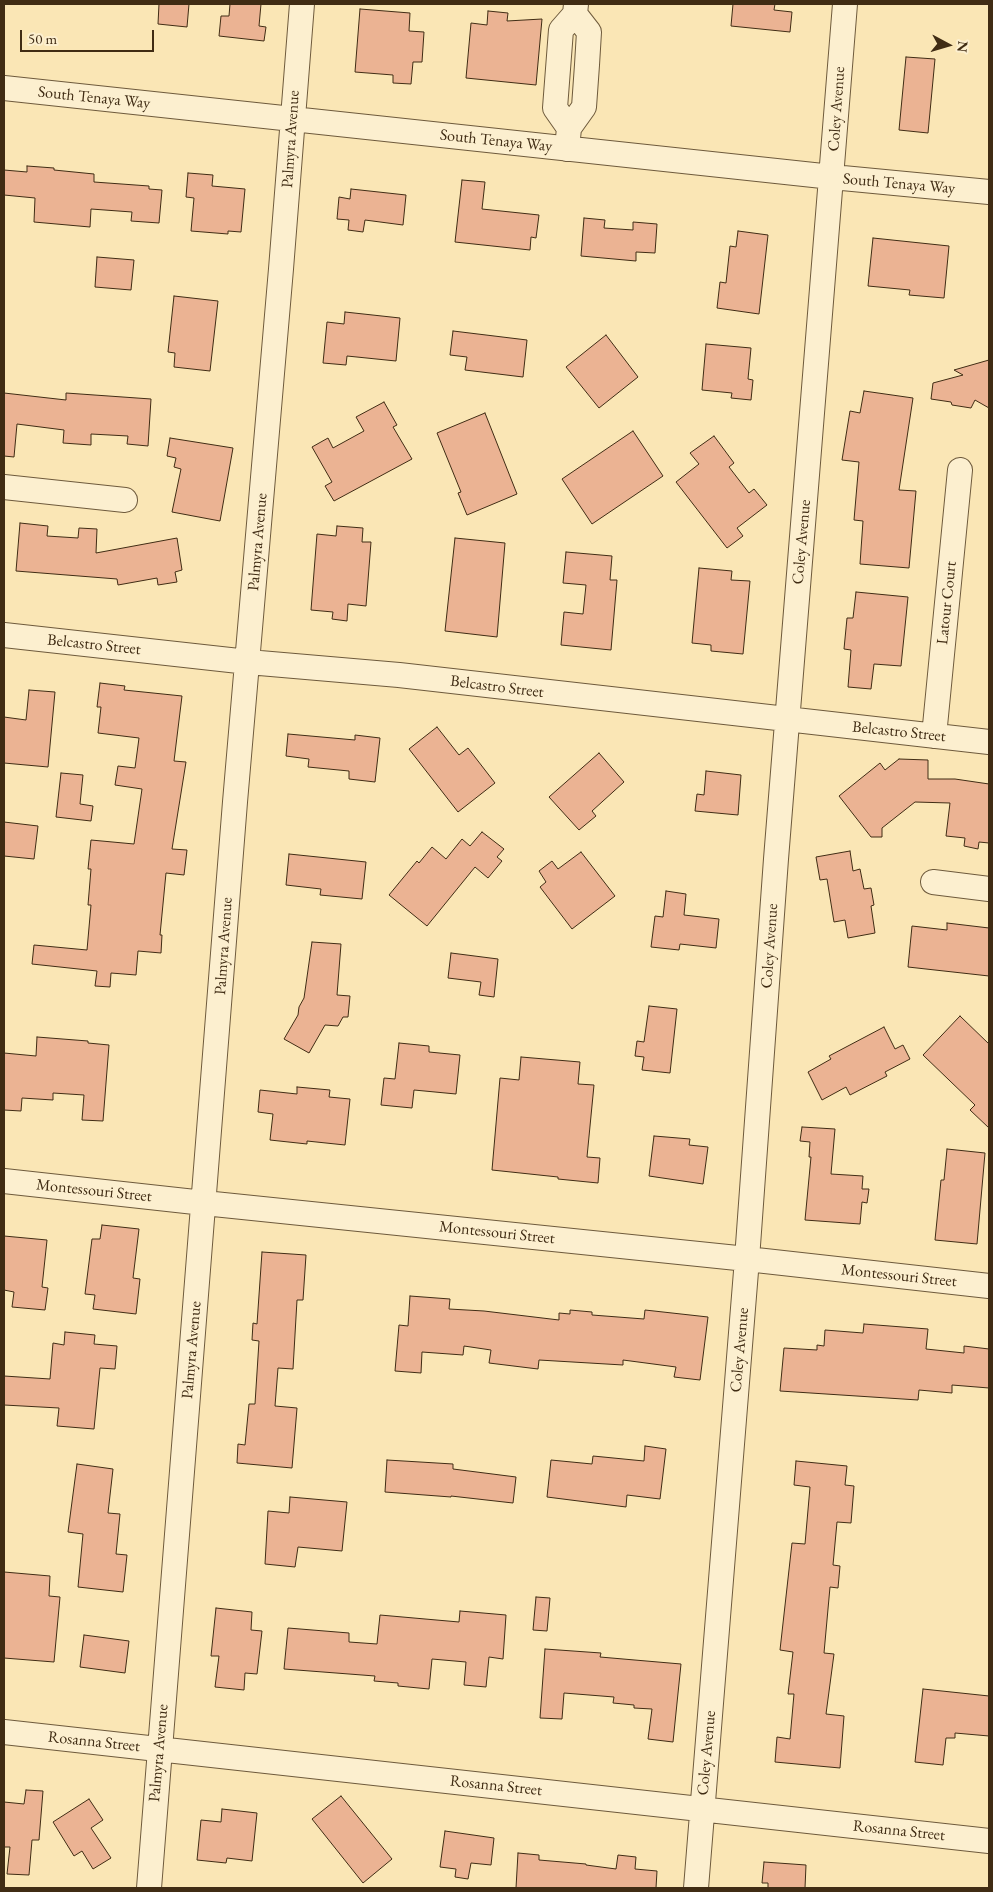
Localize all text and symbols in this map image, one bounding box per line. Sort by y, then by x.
scale bar [22,20,156,52]
north arrow [923,20,973,70]
text: 50 m [28,29,57,48]
text: N [953,40,972,53]
street label: Coley Avenue [824,66,850,152]
street label: South Tenaya Way [37,83,151,113]
street label: Palmyra Avenue [278,89,304,189]
street label: South Tenaya Way [439,126,553,156]
street label: South Tenaya Way [842,170,956,198]
street label: Palmyra Avenue [244,492,272,592]
street label: Coley Avenue [789,499,815,585]
street label: Latour Court [933,560,961,646]
street label: Belcastro Street [46,631,142,659]
street label: Belcastro Street [449,672,545,702]
street label: Belcastro Street [851,718,947,746]
street label: Palmyra Avenue [211,896,237,996]
street label: Coley Avenue [757,903,783,989]
street label: Montessouri Street [35,1175,153,1207]
street label: Montessouri Street [438,1217,556,1249]
street label: Montessouri Street [840,1260,958,1292]
street label: Palmyra Avenue [178,1300,206,1400]
street label: Coley Avenue [727,1307,753,1393]
street label: Palmyra Avenue [145,1703,173,1803]
street label: Coley Avenue [694,1710,720,1796]
street label: Rosanna Street [47,1728,141,1756]
street label: Rosanna Street [449,1772,543,1800]
street label: Rosanna Street [852,1817,946,1845]

